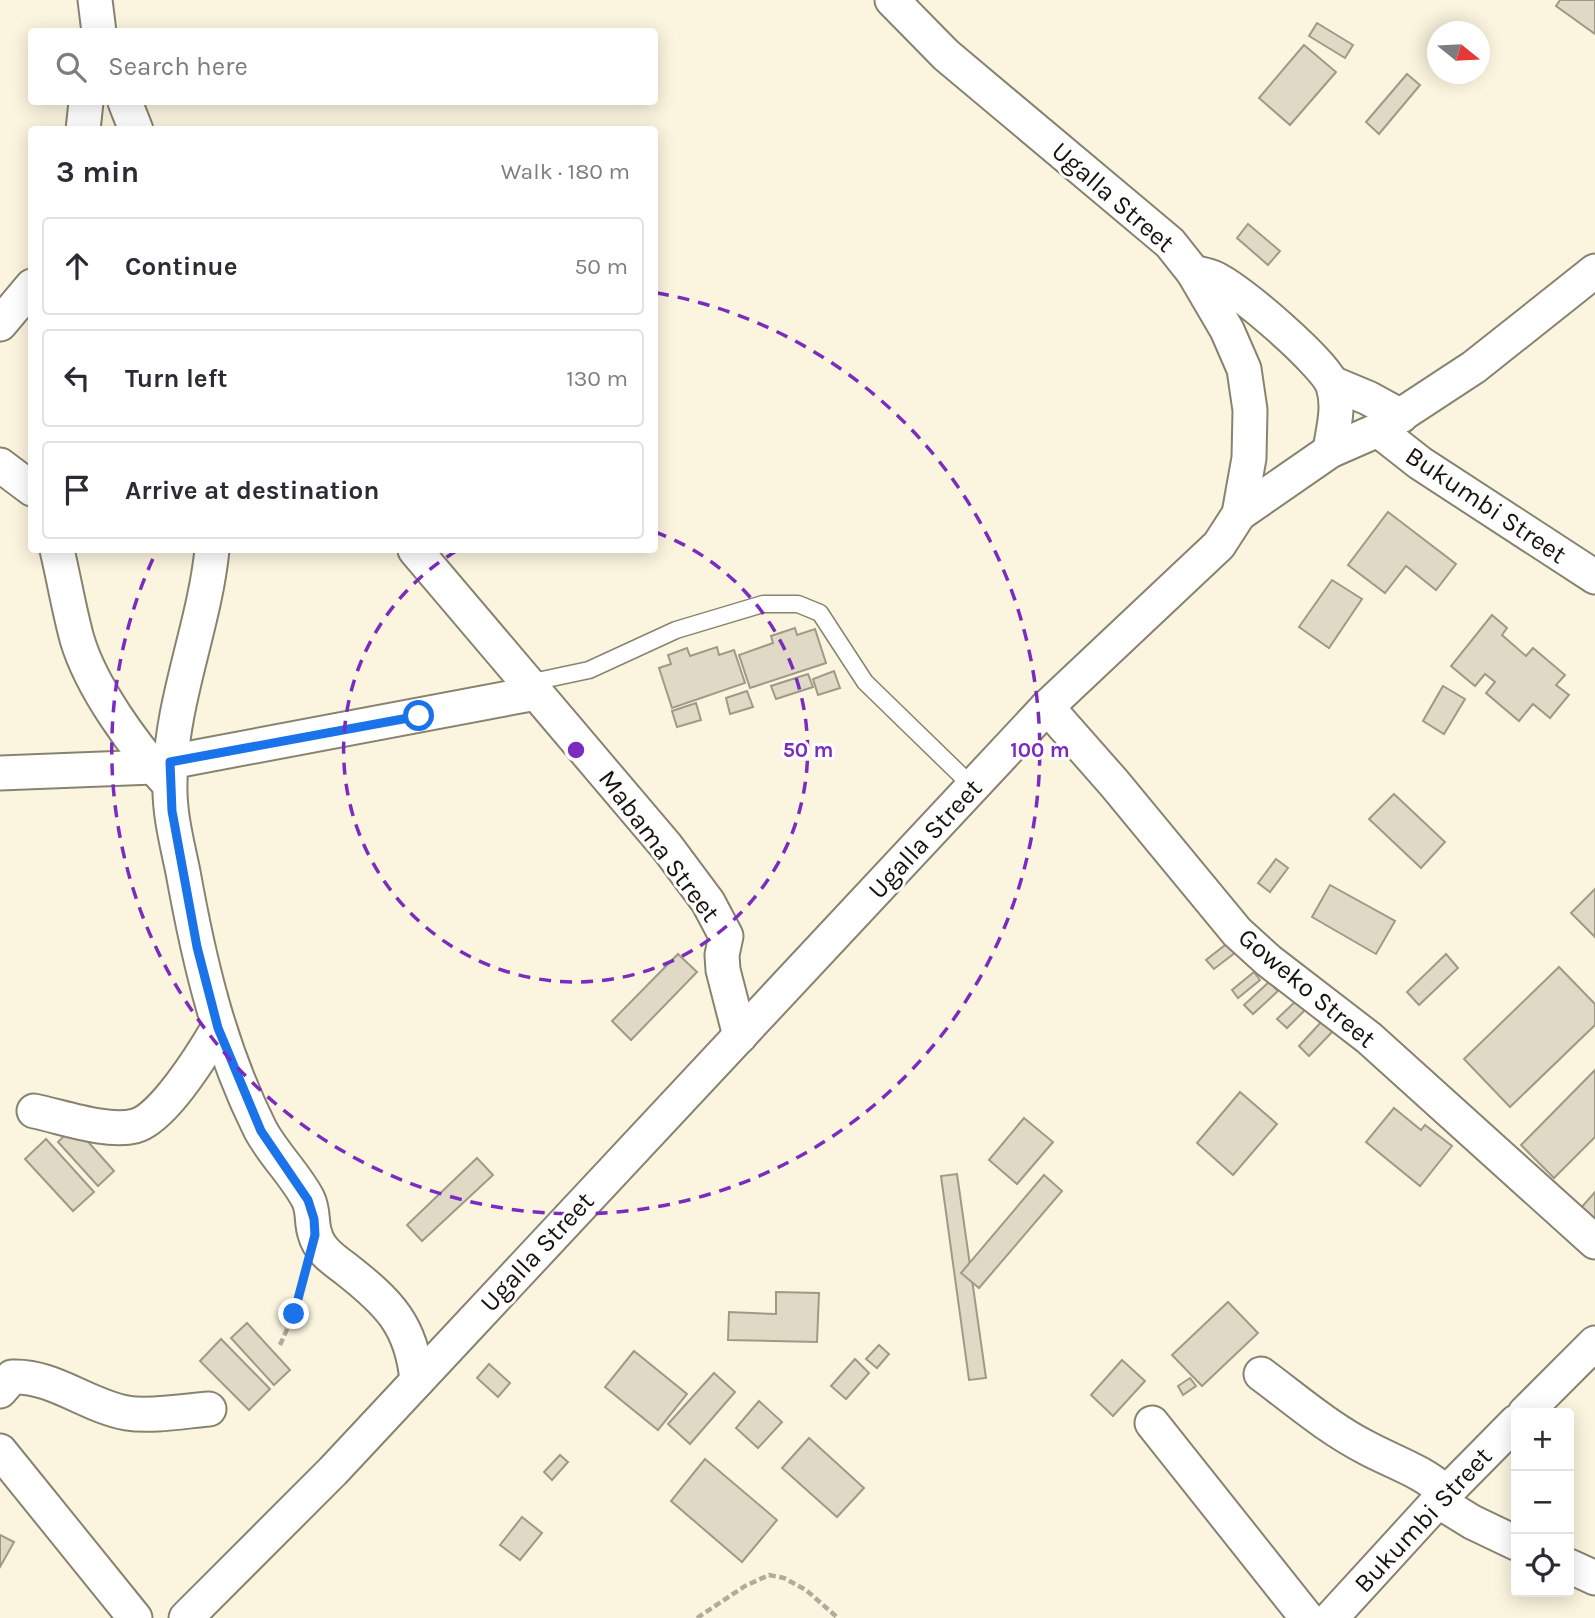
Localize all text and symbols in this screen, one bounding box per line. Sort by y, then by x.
north arrow [1427,21,1490,84]
search box [28,28,658,105]
icon: search [52,48,90,86]
text: Search here [108,51,248,82]
street label: Ugalla Street [1045,135,1181,259]
text: 3 min [56,154,139,190]
text: Walk · 180 m [501,158,630,185]
icon: ahead [58,247,96,285]
text: Continue [125,251,237,282]
text: 50 m [574,253,628,280]
icon: left [58,359,96,397]
text: Turn left [125,363,227,394]
text: 130 m [566,365,628,392]
street label: Bukumbi Street [1400,440,1572,570]
icon: arrive [58,471,96,509]
text: Arrive at destination [125,475,379,506]
route start [403,700,434,731]
centre of rings [564,738,588,762]
text: 50 m [783,738,833,762]
text: 100 m [1010,738,1070,762]
street label: Mabama Street [592,764,726,928]
street label: Ugalla Street [862,773,988,905]
street label: Goweko Street [1232,922,1382,1055]
street label: Ugalla Street [474,1186,600,1318]
route end [278,1298,309,1329]
map controls [1511,1408,1574,1597]
button: + [1511,1408,1574,1471]
street label: Bukumbi Street [1348,1441,1498,1599]
button: − [1511,1471,1574,1534]
button: locate [1511,1534,1574,1597]

